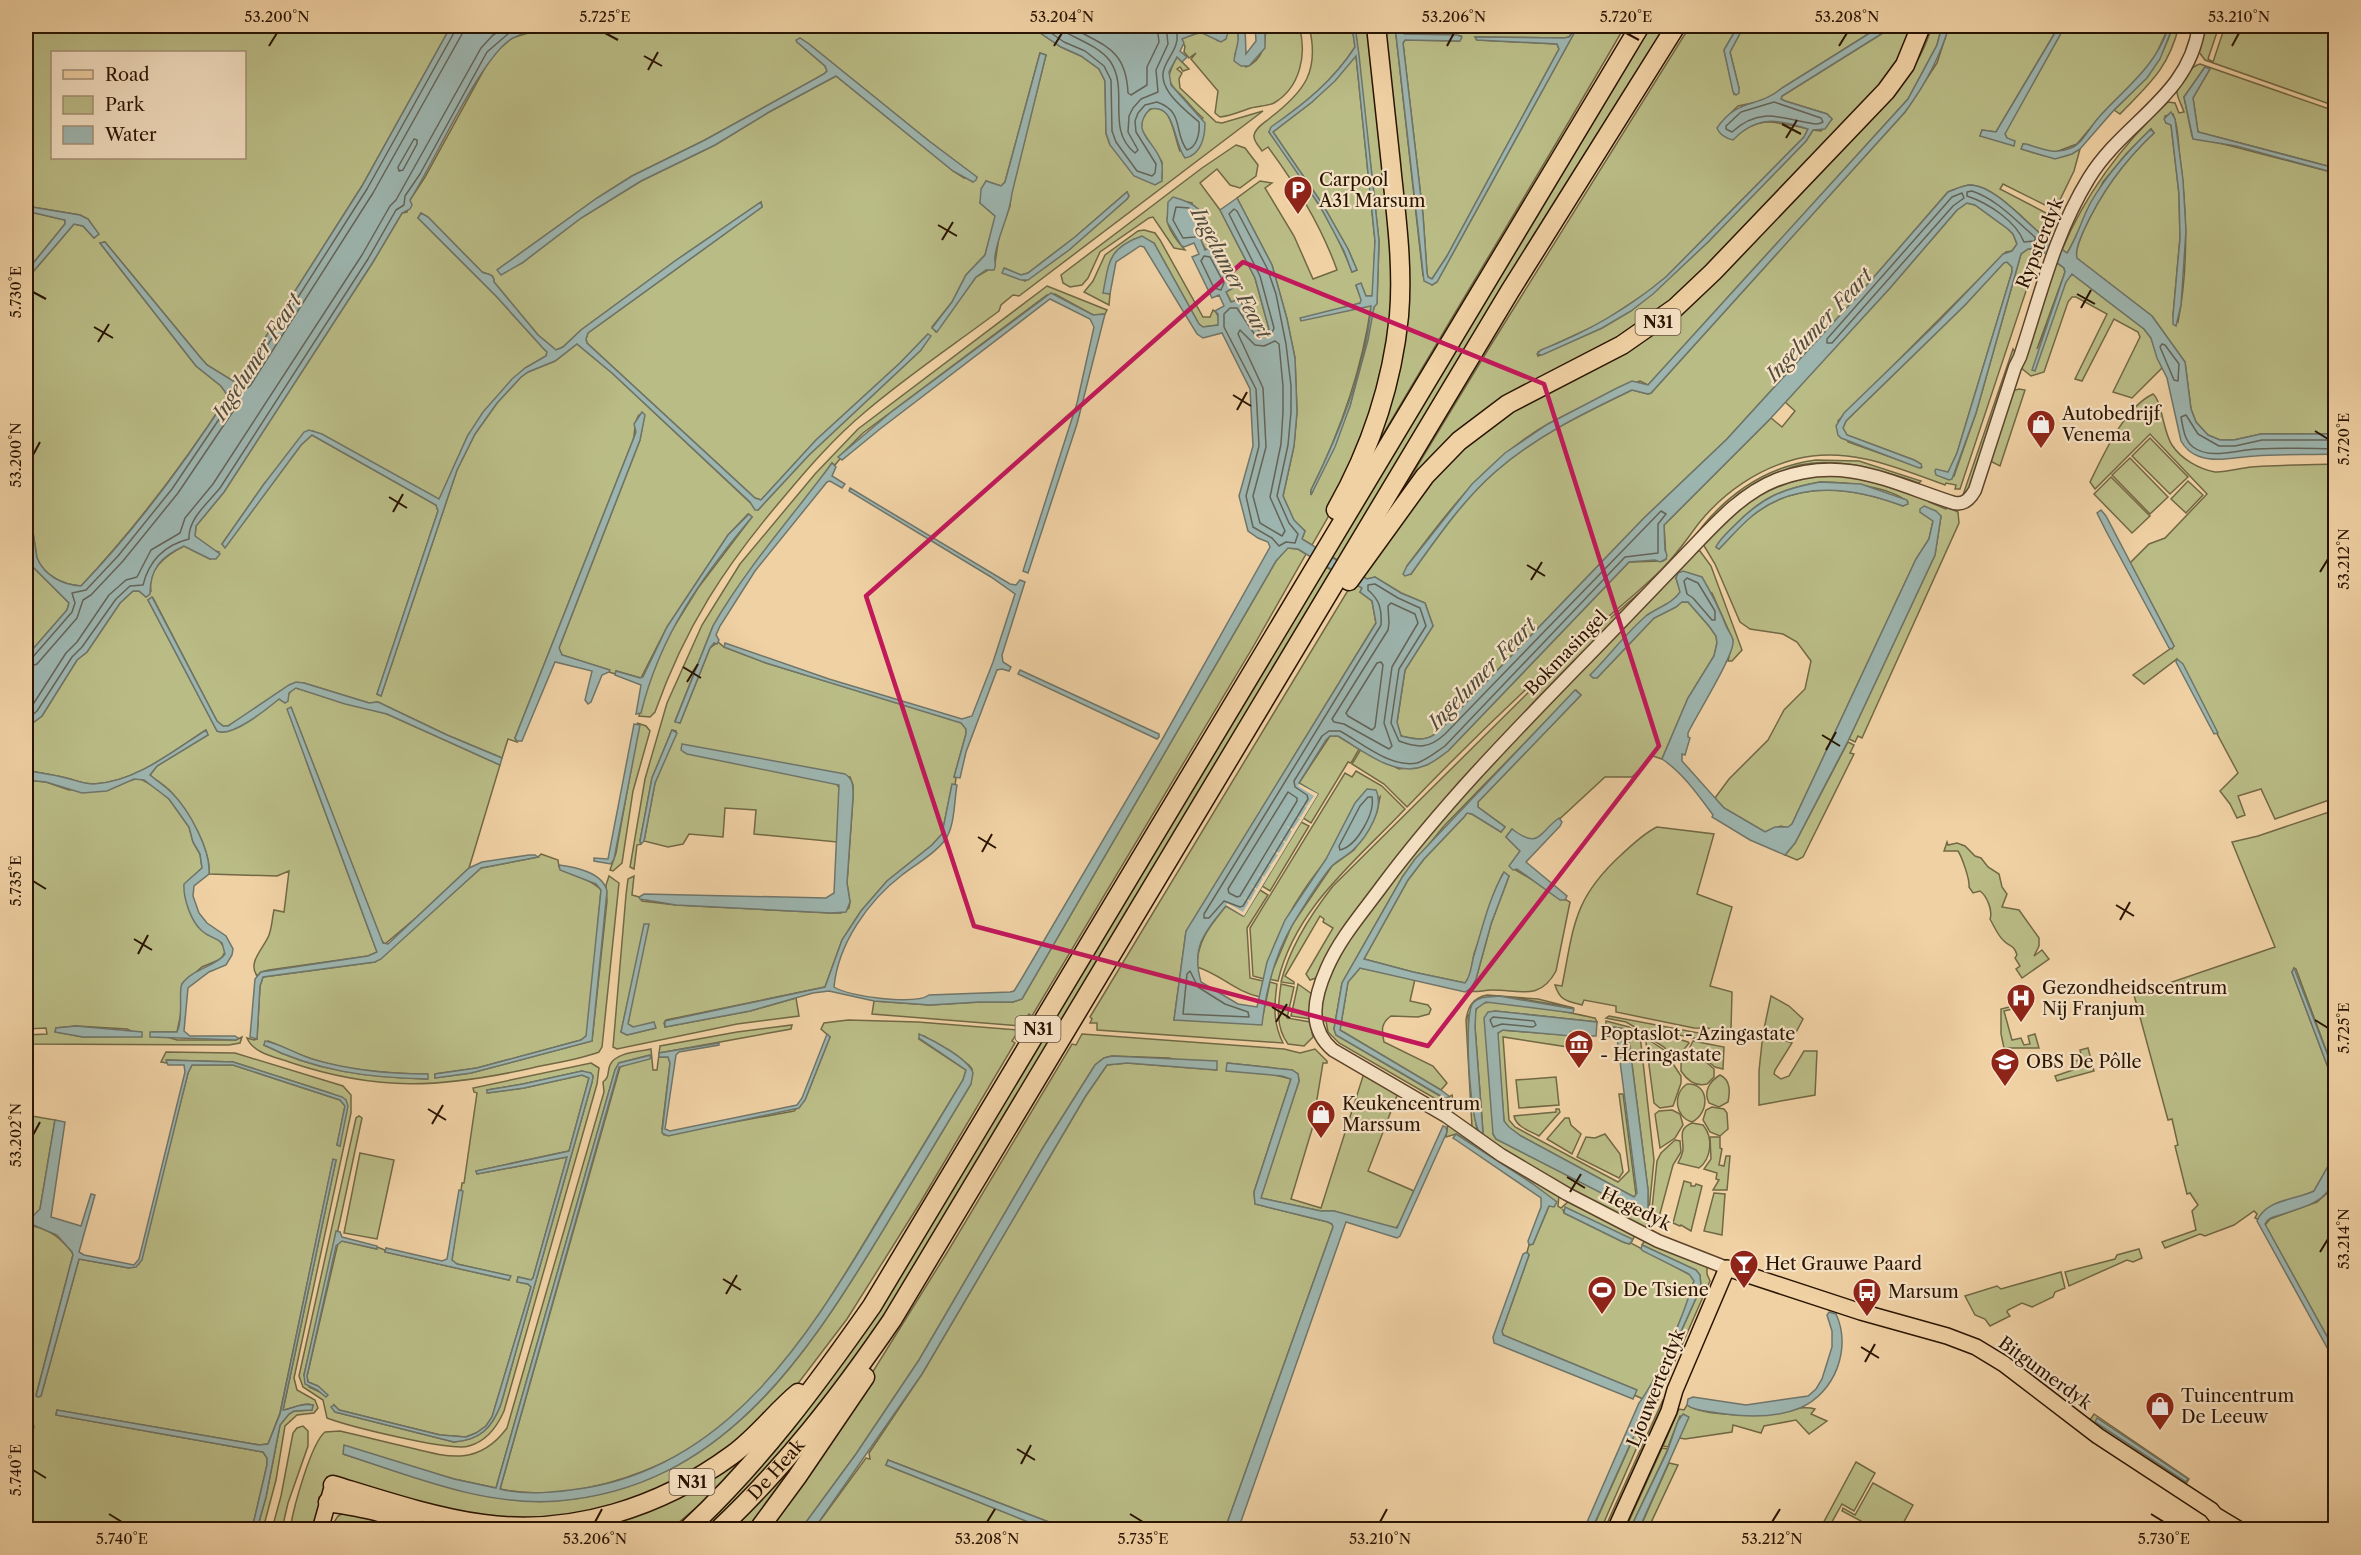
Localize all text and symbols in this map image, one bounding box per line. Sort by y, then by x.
text: 53.200°N [244,7,310,26]
text: 5.725°E [579,7,631,26]
text: 53.204°N [1030,7,1094,26]
text: 53.206°N [1422,7,1486,26]
text: 5.720°E [1600,7,1652,26]
text: 53.208°N [1815,7,1879,26]
text: 53.210°N [2208,7,2270,26]
legend [51,51,246,159]
text: Road [105,64,150,86]
text: Park [105,94,146,116]
text: Water [104,124,157,146]
place label: Carpool A31 Marsum [1318,169,1426,212]
parking icon: Carpool A31 Marsum [1282,174,1314,216]
street label: Rypsterdyk [2012,193,2069,292]
water label: Ingelumer Feart [1185,201,1276,344]
water label: Ingelumer Feart [1759,263,1878,388]
text: 5.730°E [6,266,25,318]
water label: Ingelumer Feart [206,289,307,426]
road number: N31 [1636,309,1680,335]
place label: Autobedrijf Venema [2061,403,2163,446]
shop icon: Autobedrijf Venema [2025,408,2057,450]
text: 5.720°E [2334,413,2353,465]
text: 53.200°N [6,422,25,488]
text: 53.212°N [2334,528,2353,590]
street label: Bokmasingel [1520,606,1612,700]
water label: Ingelumer Feart [1421,613,1542,736]
text: 5.735°E [6,855,25,907]
place label: Gezondheidscentrum Nij Franjum [2042,977,2228,1020]
hospital icon: Gezondheidscentrum Nij Franjum [2005,982,2037,1024]
text: 5.725°E [2334,1002,2353,1054]
road number: N31 [1016,1016,1060,1042]
place label: Poptaslot - Azingastate - Heringastate [1600,1023,1795,1066]
museum icon: Poptaslot - Azingastate - Heringastate [1563,1028,1595,1070]
school or university icon: OBS De Pôlle [1989,1046,2021,1088]
place label: OBS De Pôlle [2026,1051,2142,1073]
place label: Keukencentrum Marssum [1342,1093,1481,1136]
shop icon: Keukencentrum Marssum [1305,1098,1337,1140]
text: 53.202°N [6,1103,25,1167]
street label: Hegedyk [1597,1183,1676,1236]
text: 53.214°N [2334,1208,2353,1270]
bar icon: Het Grauwe Paard [1728,1248,1760,1290]
place label: Het Grauwe Paard [1765,1253,1922,1275]
sports icon: De Tsiene [1586,1274,1618,1316]
bus stop icon: Marsum [1851,1276,1883,1318]
place label: De Tsiene [1623,1279,1709,1301]
place label: Marsum [1888,1281,1959,1303]
street label: Ljouwerterdyk [1622,1324,1690,1450]
street label: Bitgumerdyk [1994,1332,2097,1415]
place label: Tuincentrum De Leeuw [2181,1385,2295,1428]
shop icon: Tuincentrum De Leeuw [2144,1390,2176,1432]
street label: De Heak [743,1433,810,1505]
text: 5.740°E [6,1444,25,1496]
road number: N31 [670,1469,714,1495]
text: 5.740°E [96,1529,148,1548]
text: 53.206°N [563,1529,627,1548]
text: 53.208°N [955,1529,1019,1548]
text: 5.735°E [1117,1529,1169,1548]
text: 53.210°N [1349,1529,1411,1548]
text: 53.212°N [1741,1529,1803,1548]
text: 5.730°E [2138,1529,2190,1548]

